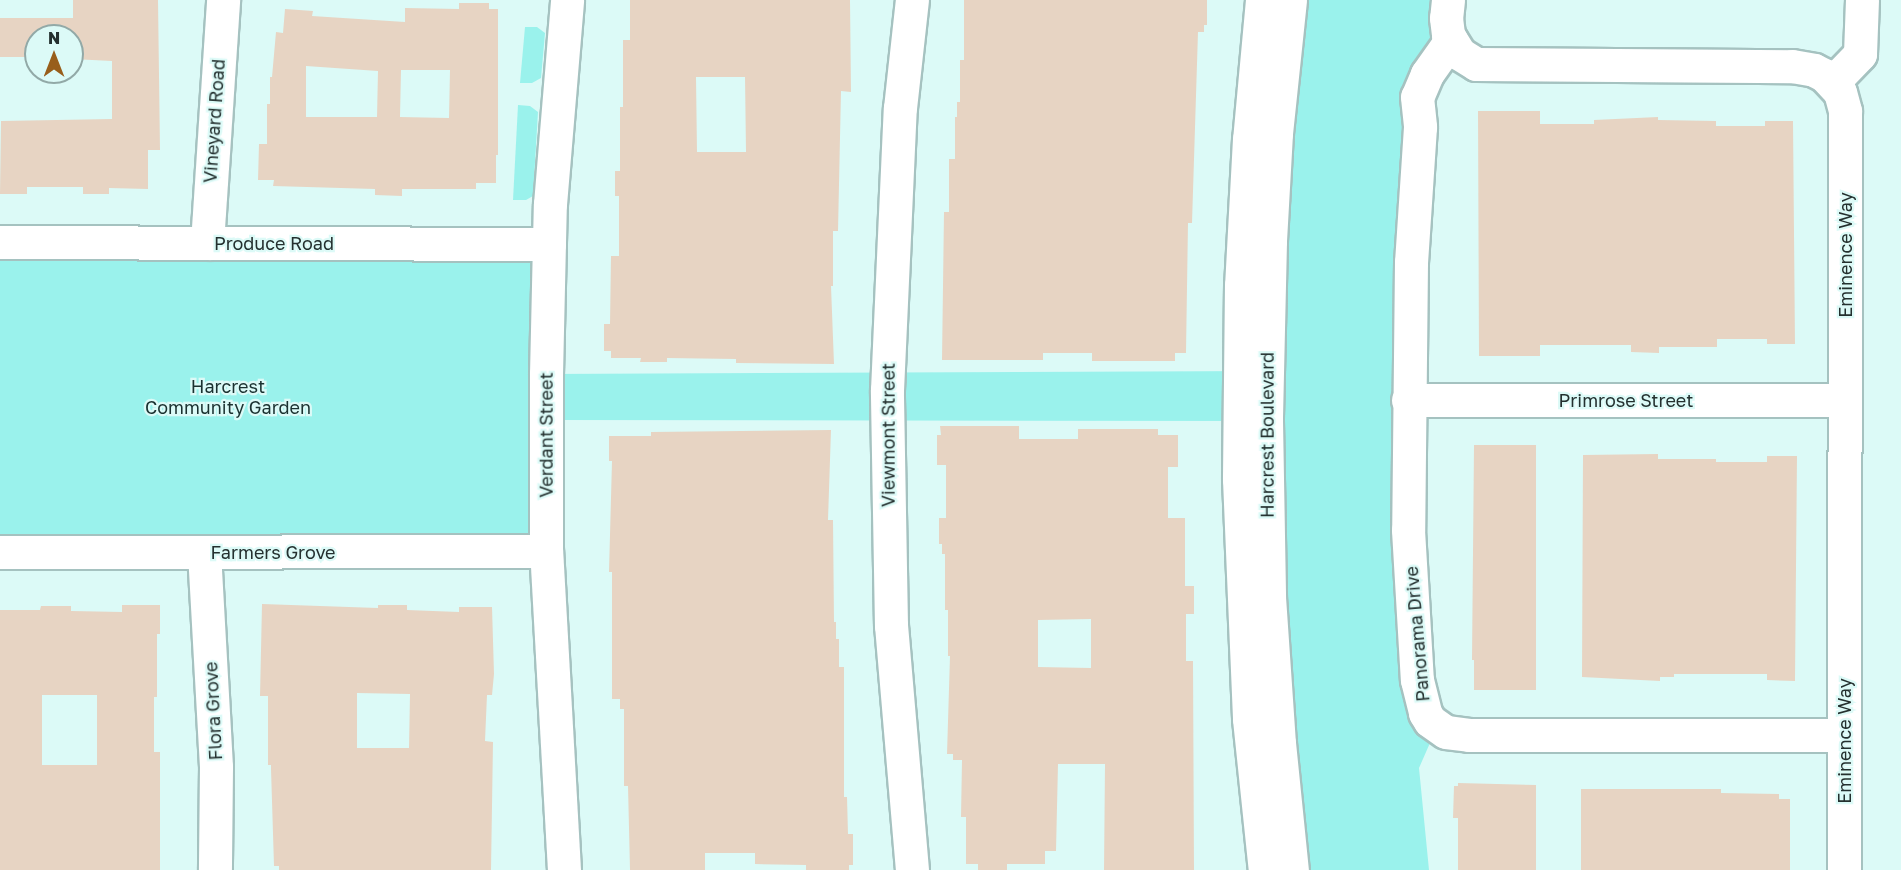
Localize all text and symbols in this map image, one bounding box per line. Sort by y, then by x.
north arrow [24,24,84,84]
text: N [48,28,60,48]
street label: Vineyard Road [199,58,229,184]
street label: Eminence Way [1834,192,1856,318]
street label: Produce Road [214,232,334,254]
street label: Harcrest Boulevard [1256,352,1278,518]
street label: Viewmont Street [877,363,899,507]
street label: Verdant Street [535,372,557,498]
park label: Harcrest Community Garden [145,376,311,418]
street label: Primrose Street [1559,389,1693,411]
street label: Farmers Grove [210,541,336,563]
street label: Panorama Drive [1400,565,1434,703]
street label: Flora Grove [200,661,226,761]
street label: Eminence Way [1833,678,1855,804]

